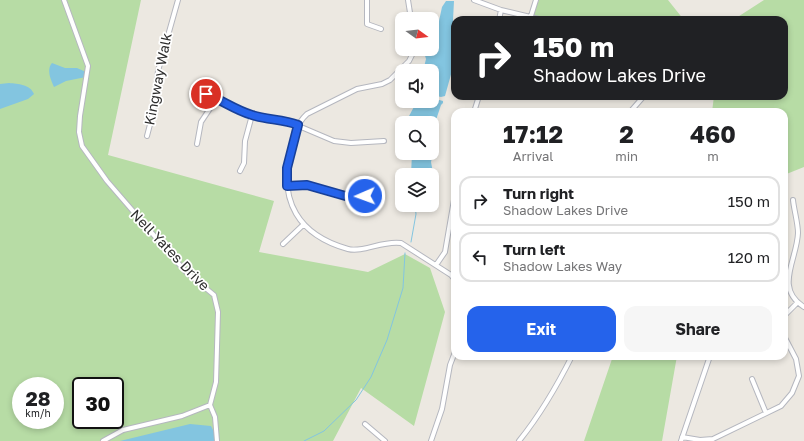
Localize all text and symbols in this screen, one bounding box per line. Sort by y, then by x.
north arrow [395,12,439,56]
map controls [395,12,439,212]
text: 150 m [533,30,614,63]
street label: Kingway Walk [140,31,175,127]
icon: right [467,32,519,84]
button: sound [395,64,439,108]
text: Shadow Lakes Drive [533,64,706,86]
pin [189,77,223,111]
icon: arrive [195,83,217,105]
button: search [395,116,439,160]
text: 17:12 [503,119,563,148]
text: 2 [619,119,634,148]
text: 460 [690,119,736,148]
text: Arrival [513,148,553,164]
text: min [615,148,638,164]
text: m [707,148,719,164]
button: layers [395,168,439,212]
position arrow [344,175,386,217]
text: Turn right [503,184,574,202]
icon: right [469,190,491,212]
text: 150 m [728,192,770,210]
text: Shadow Lakes Drive [503,202,628,218]
street label: Nell Yates Drive [127,206,213,294]
text: Turn left [503,240,565,258]
icon: left [469,246,491,268]
text: 120 m [728,248,770,266]
text: Shadow Lakes Way [503,258,622,274]
button: Exit [467,306,616,352]
button: Share [624,306,772,352]
speed limit sign: 30 [72,377,124,429]
text: 28 [25,386,50,410]
text: km/h [25,407,51,419]

